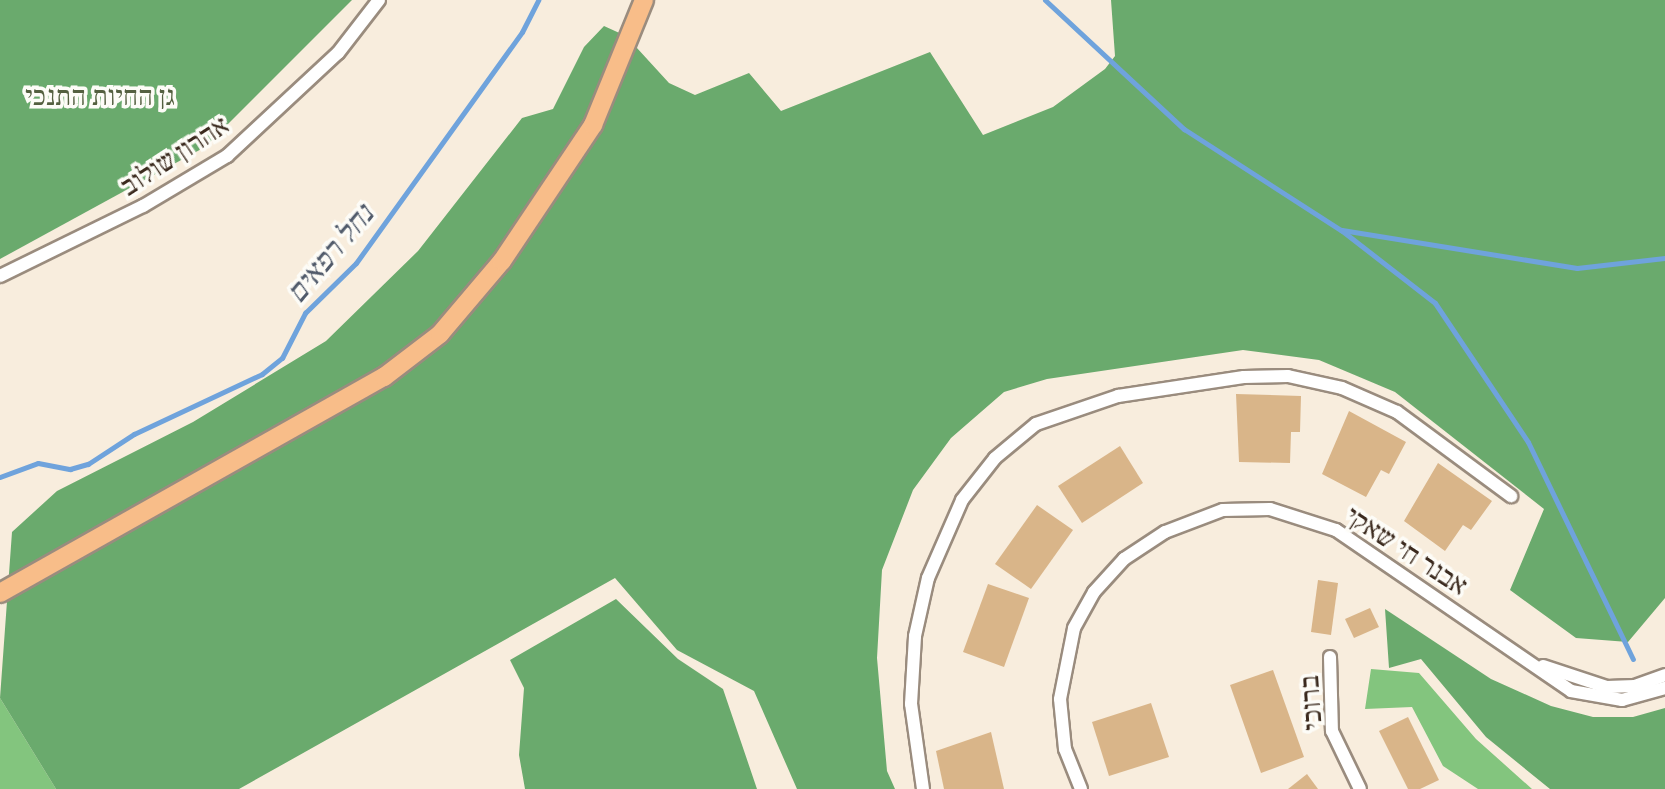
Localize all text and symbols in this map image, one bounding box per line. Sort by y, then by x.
park label: גן החיות התנכי [25,78,175,112]
street label: אהרון שולוב [113,107,235,203]
water label: נחל רפאים [278,197,380,309]
street label: אבנר חי שאקי [1339,498,1475,602]
street label: ברוכי [1291,674,1329,732]

